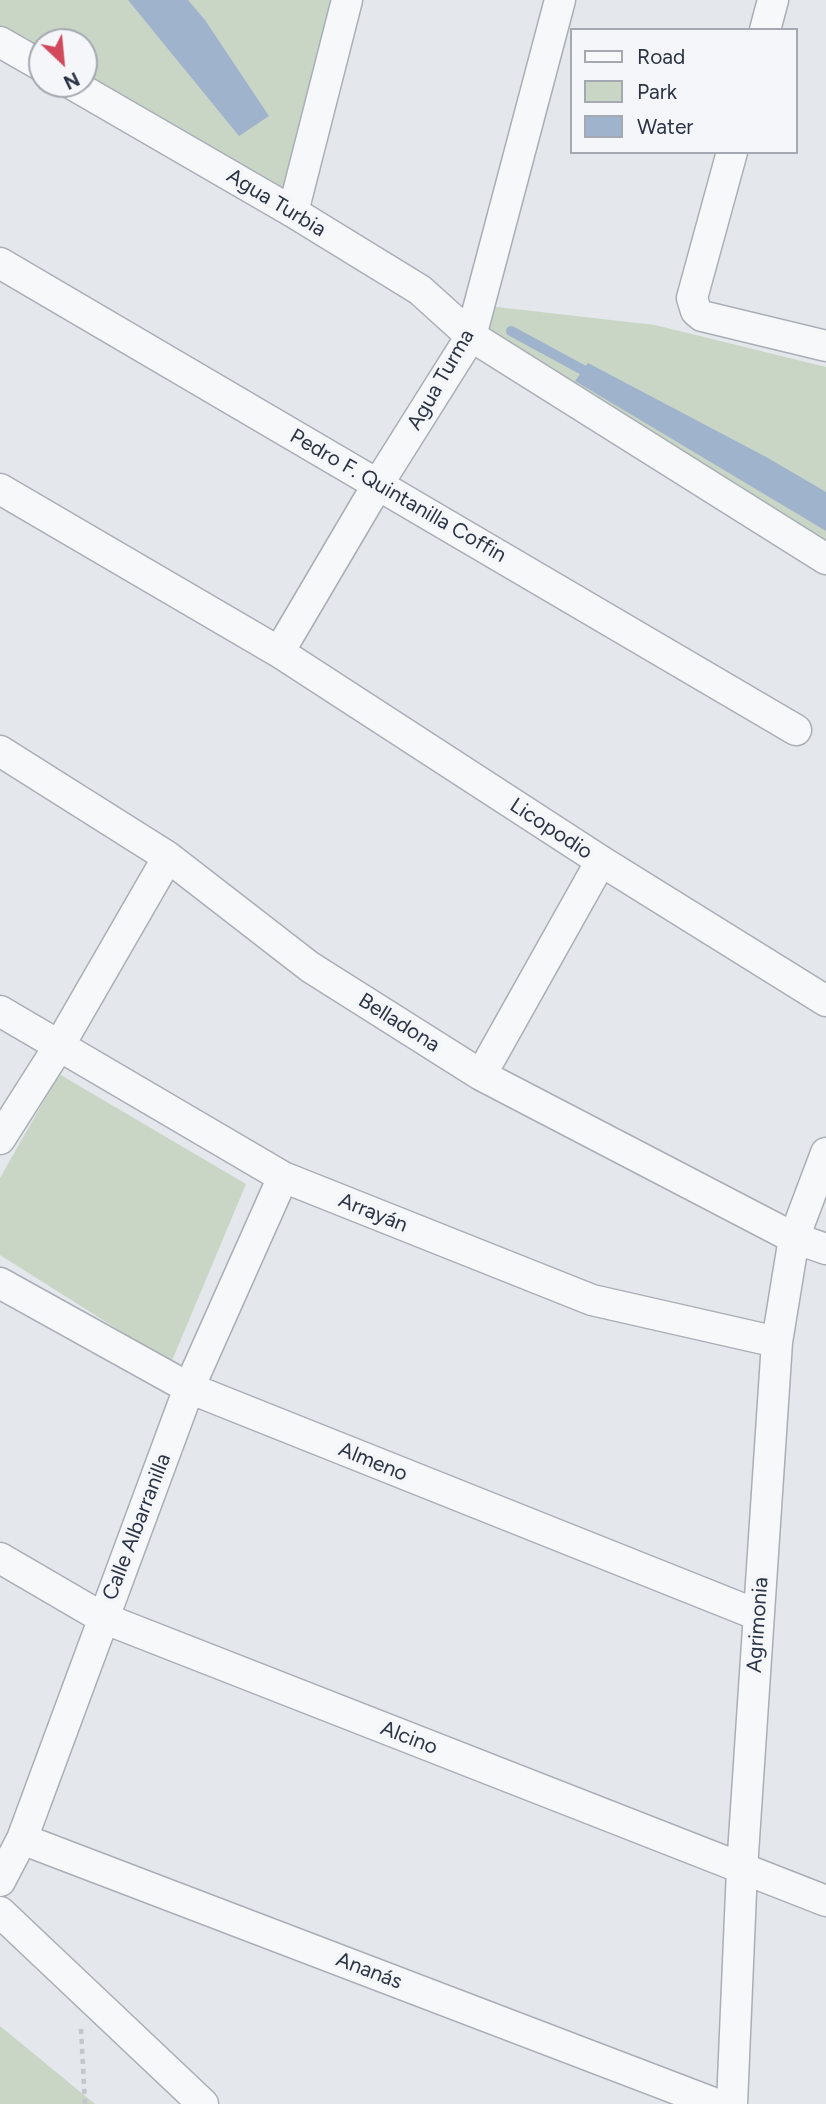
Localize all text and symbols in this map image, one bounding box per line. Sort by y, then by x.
north arrow [28,28,98,98]
legend [570,28,798,154]
text: Road [637,44,685,69]
text: N [60,67,83,94]
text: Park [637,79,677,104]
text: Water [637,114,693,139]
street label: Agua Turbia [222,164,330,242]
street label: Agua Turma [402,325,480,435]
street label: Pedro F. Quintanilla Coffin [285,424,511,568]
street label: Licopodio [505,793,597,865]
street label: Belladona [354,988,444,1058]
street label: Arrayán [335,1188,411,1238]
street label: Almeno [335,1437,411,1487]
street label: Calle Albarranilla [97,1450,177,1604]
street label: Agrimonia [742,1576,774,1674]
street label: Alcino [377,1716,441,1760]
street label: Ananás [332,1947,406,1995]

